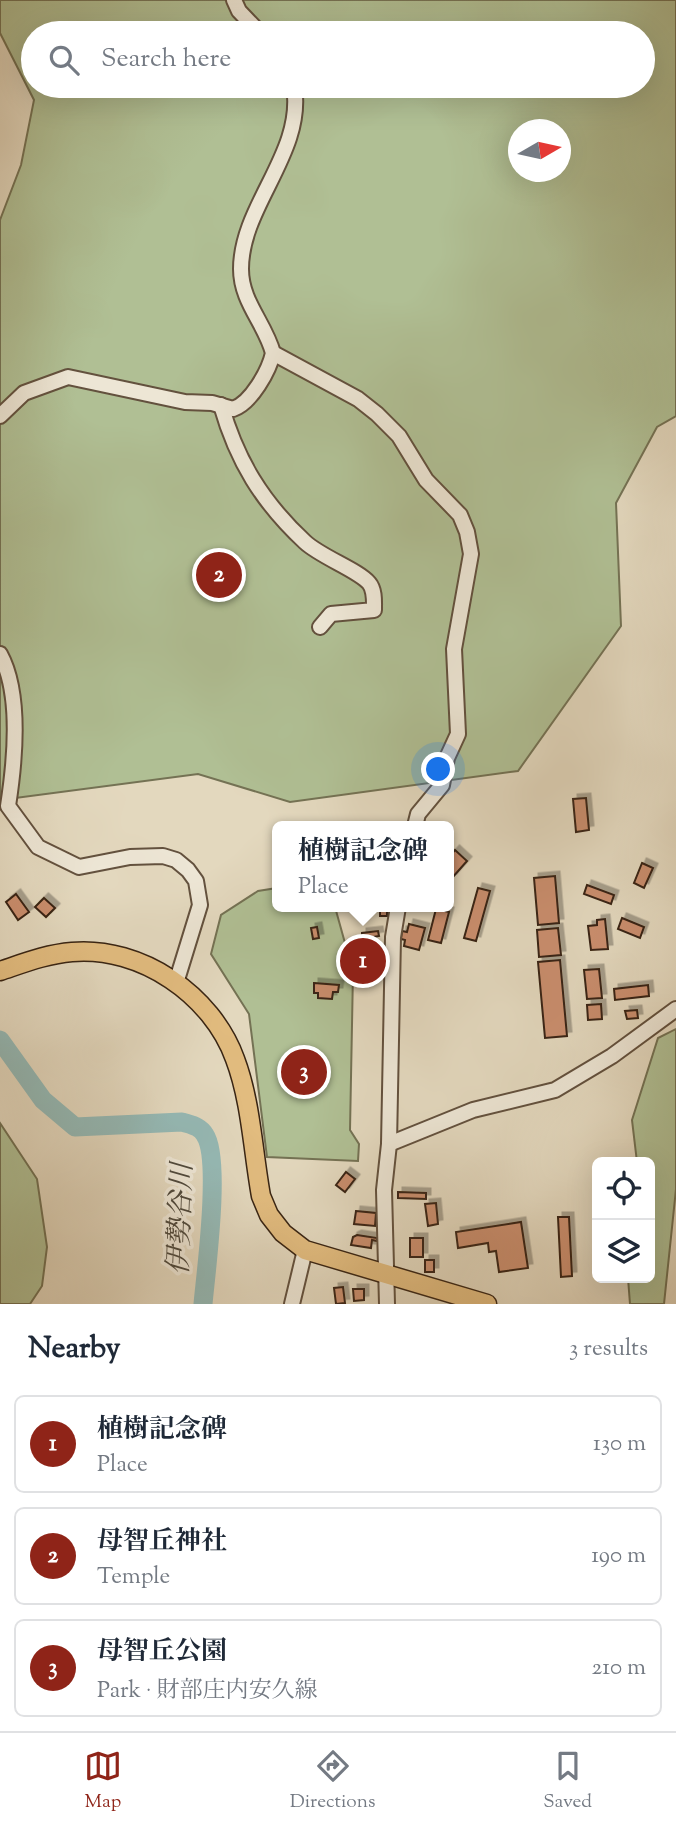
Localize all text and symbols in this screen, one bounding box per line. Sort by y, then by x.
search box [21,21,655,98]
icon: search [45,41,83,79]
text: Search here [101,41,231,78]
north arrow [508,119,571,182]
pin: 2 [196,549,242,601]
your location [421,752,455,786]
popup [272,821,454,912]
text: 植樹記念碑 [298,834,428,871]
text: Place [298,871,349,904]
pin: 1 [340,935,386,987]
pin: 3 [281,1046,327,1098]
map controls [592,1157,655,1283]
button: locate [592,1157,655,1220]
water label: 伊勢谷川 [160,1159,204,1276]
button: layers [592,1220,655,1283]
text: Nearby [28,1328,120,1371]
text: 3 results [569,1333,648,1366]
text: 植樹記念碑 [97,1412,227,1449]
text: 1 [49,1428,57,1461]
text: 130 m [593,1428,646,1461]
text: Place [97,1449,148,1482]
text: 母智丘神社 [97,1524,227,1561]
text: 2 [48,1540,58,1573]
text: 190 m [591,1540,646,1573]
text: Temple [97,1561,170,1594]
text: 母智丘公園 [97,1634,227,1671]
text: 3 [48,1652,58,1685]
text: 210 m [592,1652,646,1685]
text: Park · 財部庄内安久線 [97,1675,318,1708]
tab: Map [84,1747,122,1816]
tab: Directions [290,1747,375,1816]
tab: Saved [543,1747,592,1816]

